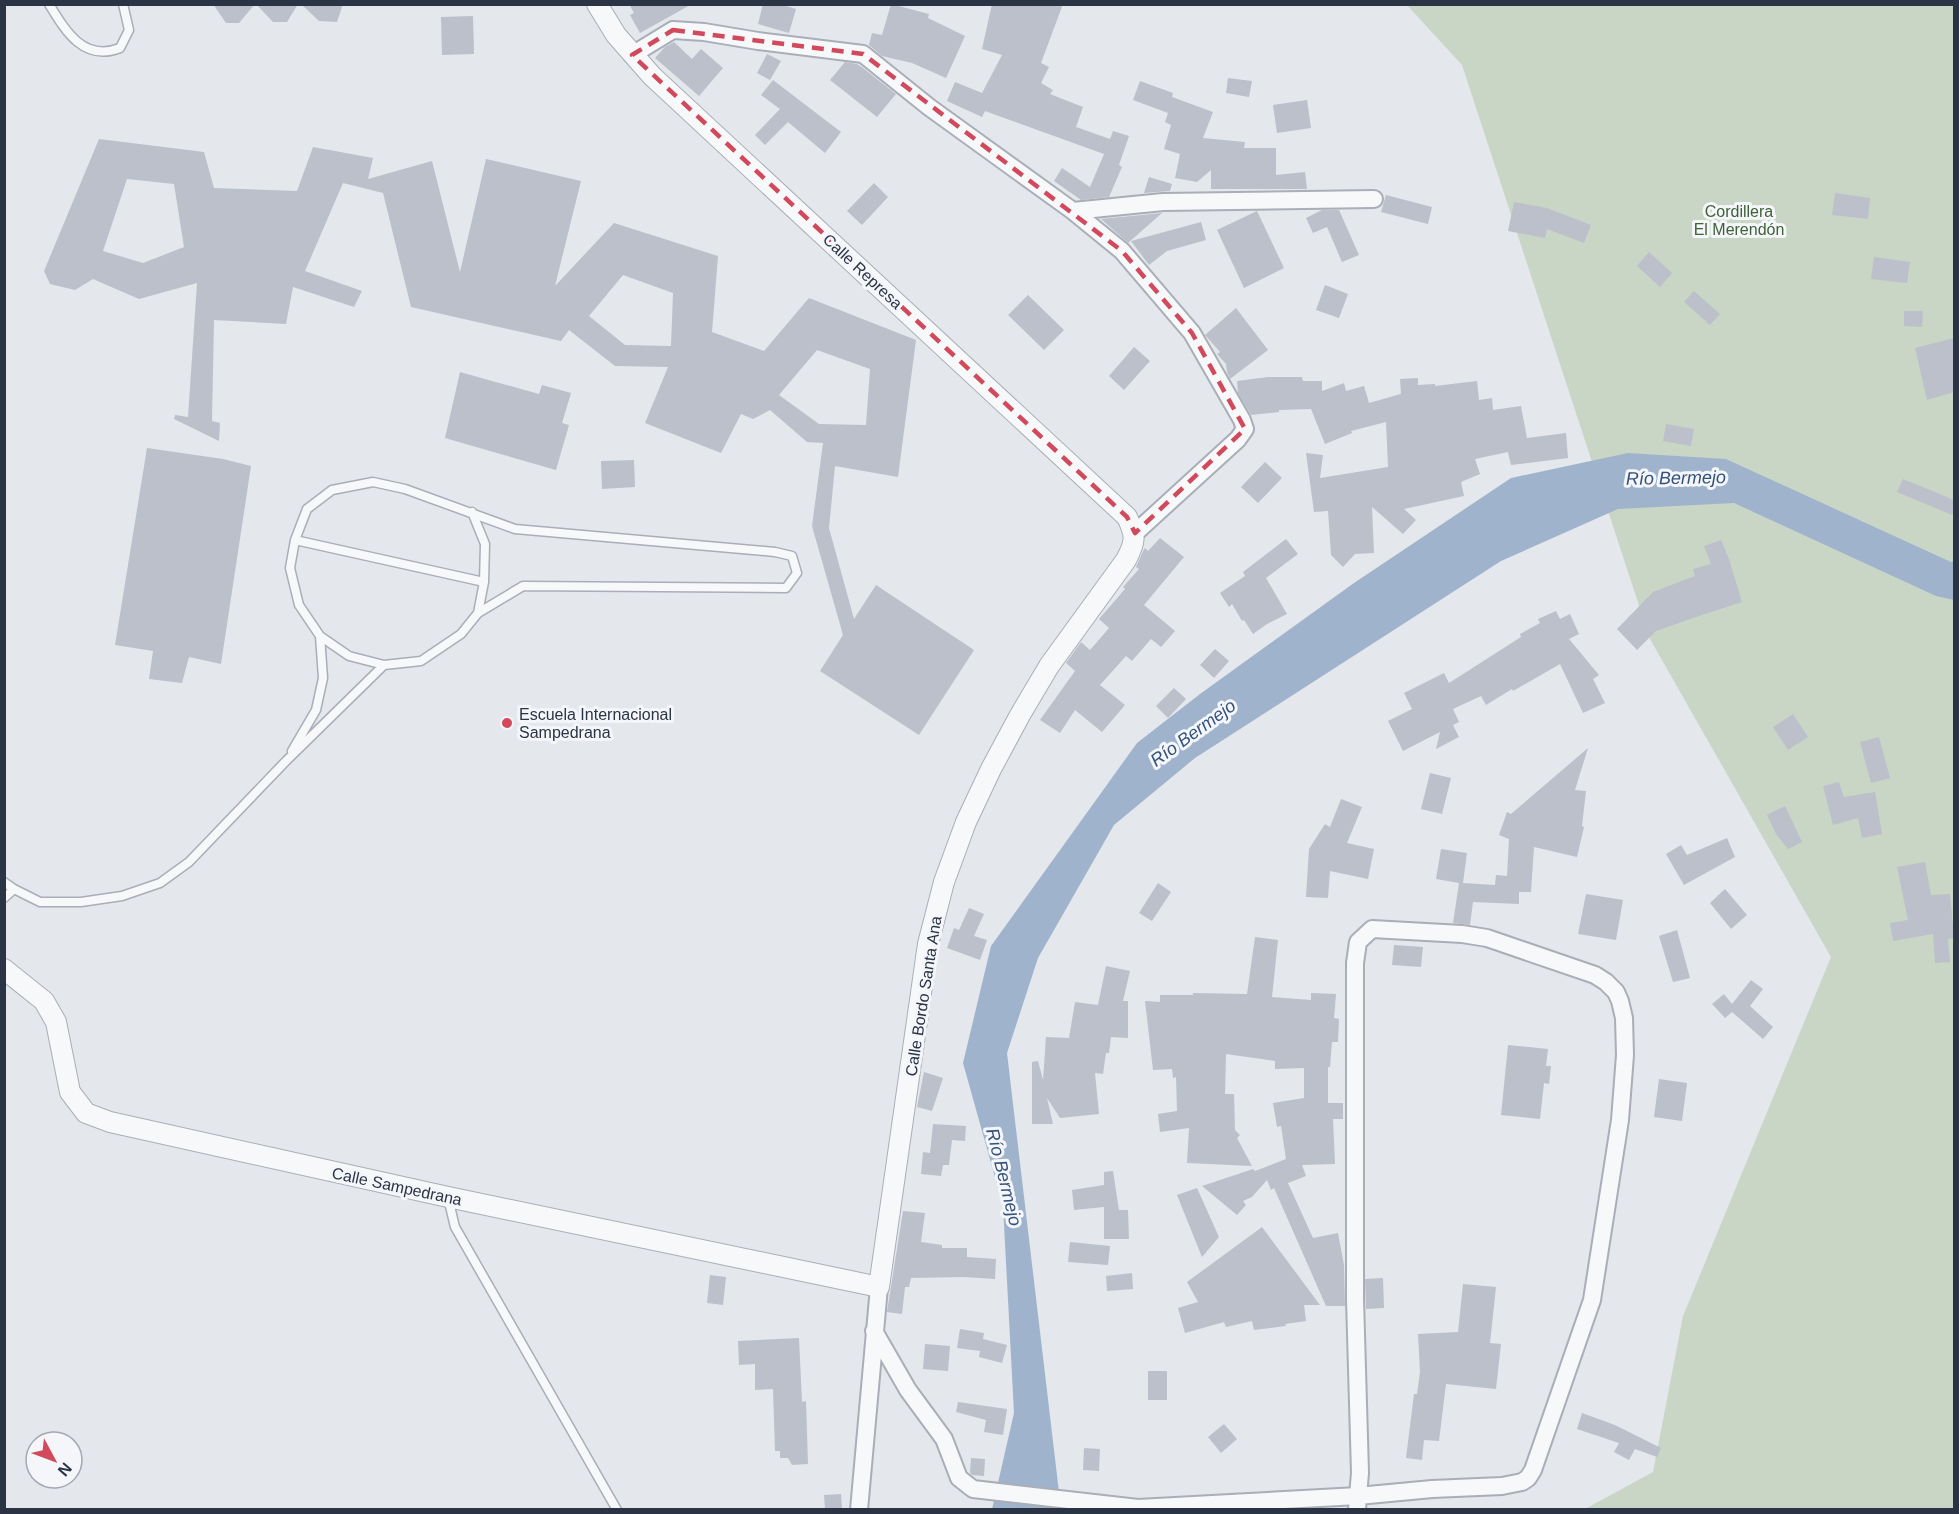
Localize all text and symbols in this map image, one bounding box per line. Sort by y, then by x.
park label: Cordillera El Merendón [1694,203,1784,238]
street label: Calle Represa [820,231,906,312]
water label: Río Bermejo [1626,467,1726,489]
water label: Río Bermejo [1147,696,1239,770]
place label: Escuela Internacional Sampedrana [519,706,672,741]
marker: Escuela Internacional Sampedrana [500,716,514,730]
street label: Calle Bordo Santa Ana [902,915,945,1077]
water label: Río Bermejo [982,1126,1026,1228]
street label: Calle Sampedrana [330,1164,464,1209]
north arrow [24,1430,84,1490]
text: N [55,1460,75,1479]

